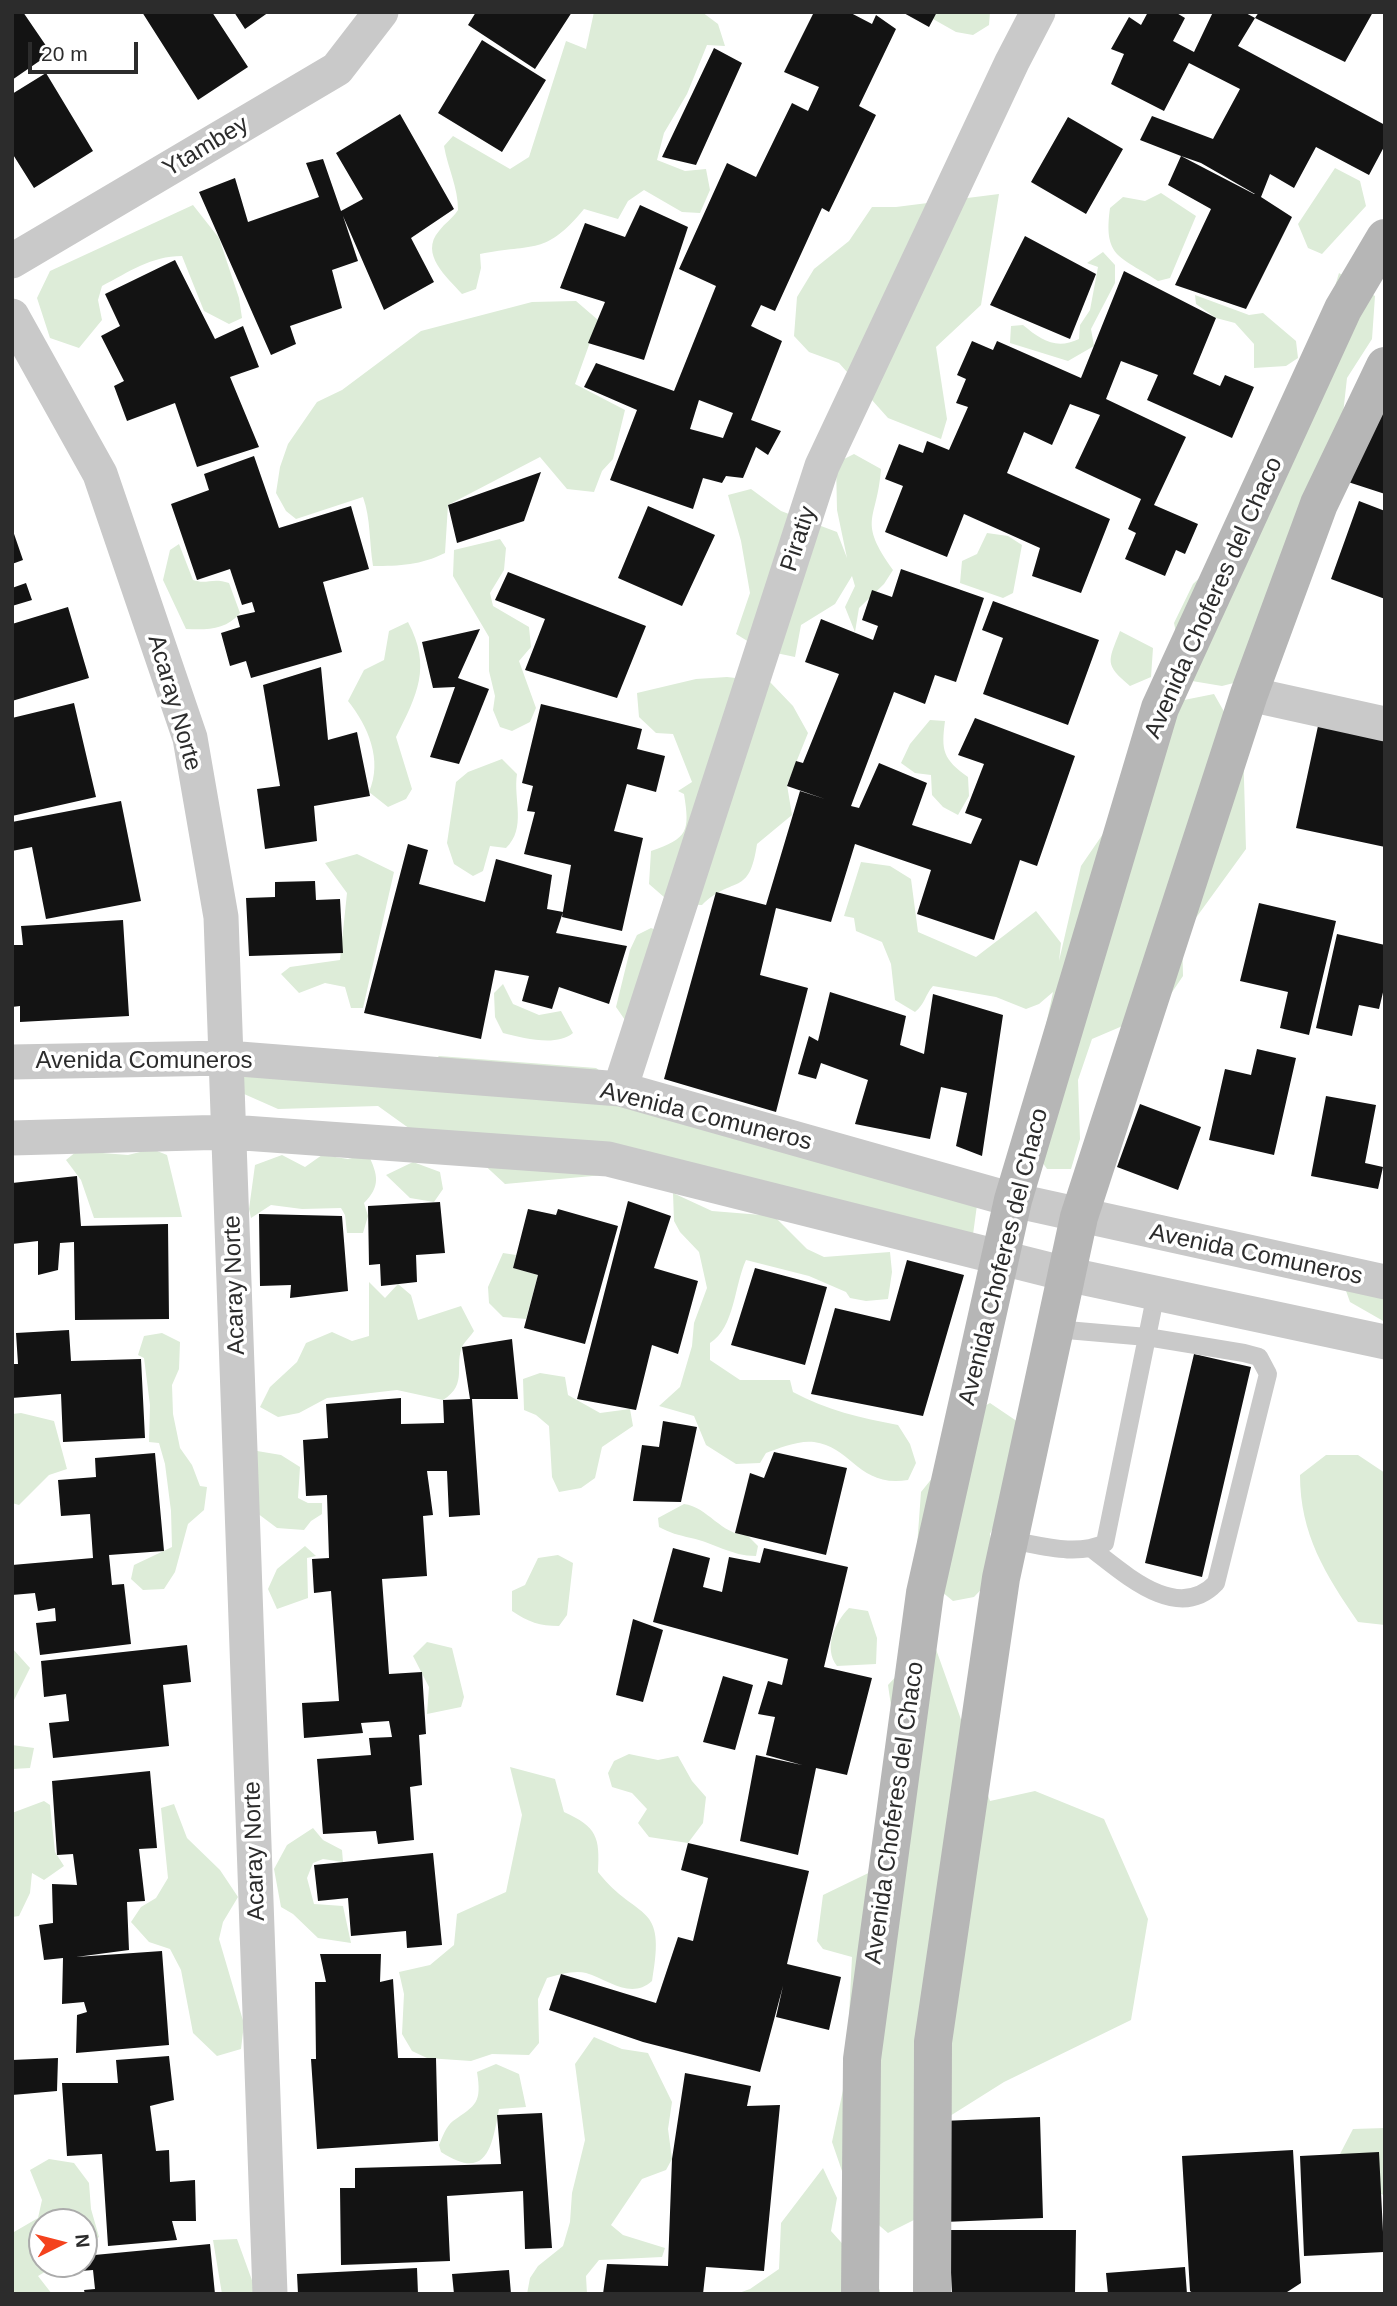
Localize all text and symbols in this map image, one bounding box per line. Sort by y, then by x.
scale bar [32,28,142,72]
text: 20 m [41,42,88,65]
street label: Ytambey [158,110,254,184]
street label: Avenida Choferes del Chaco [1139,453,1289,743]
street label: Piratiy [775,503,823,575]
street label: Acaray Norte [141,632,207,774]
street label: Avenida Comuneros [35,1047,253,1075]
street label: Avenida Comuneros [597,1077,815,1157]
street label: Avenida Choferes del Chaco [953,1106,1055,1408]
street label: Acaray Norte [218,1215,252,1355]
street label: Avenida Comuneros [1147,1218,1365,1292]
street label: Avenida Choferes del Chaco [860,1660,930,1966]
street label: Acaray Norte [238,1781,272,1921]
north arrow [28,2208,98,2278]
text: N [71,2233,94,2249]

